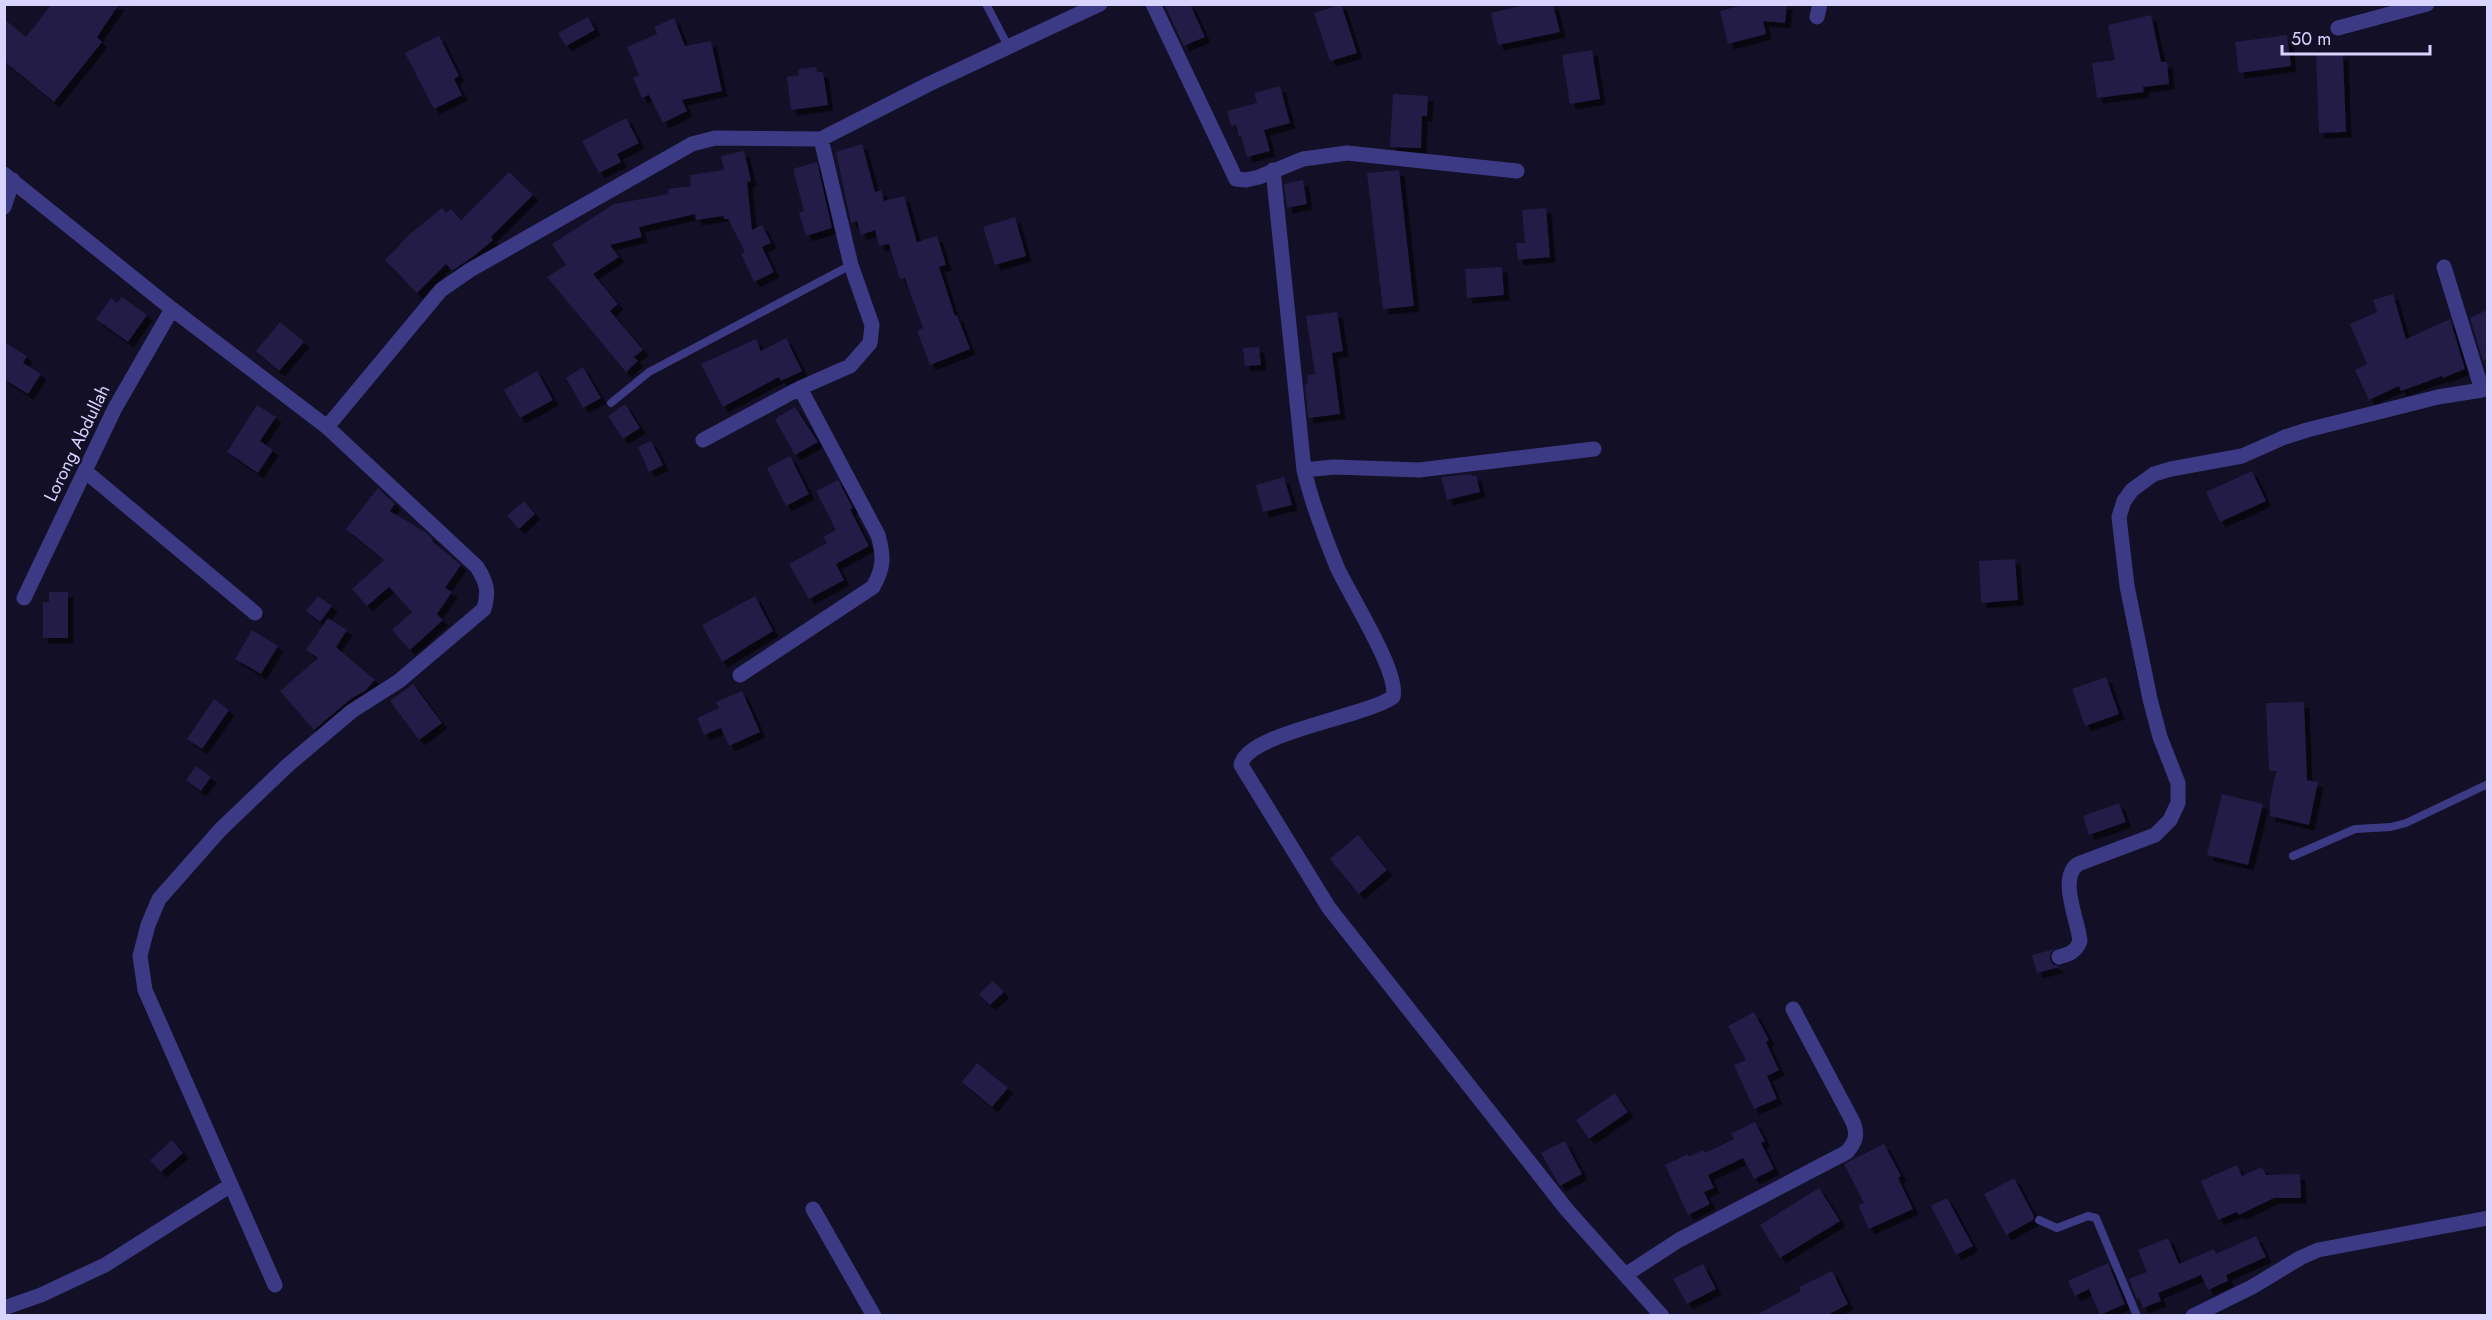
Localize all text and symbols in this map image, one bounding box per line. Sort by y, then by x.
scale bar [2282,18,2430,56]
text: 50 m [2291,26,2331,52]
street label: Lorong Abdullah [37,380,117,506]

